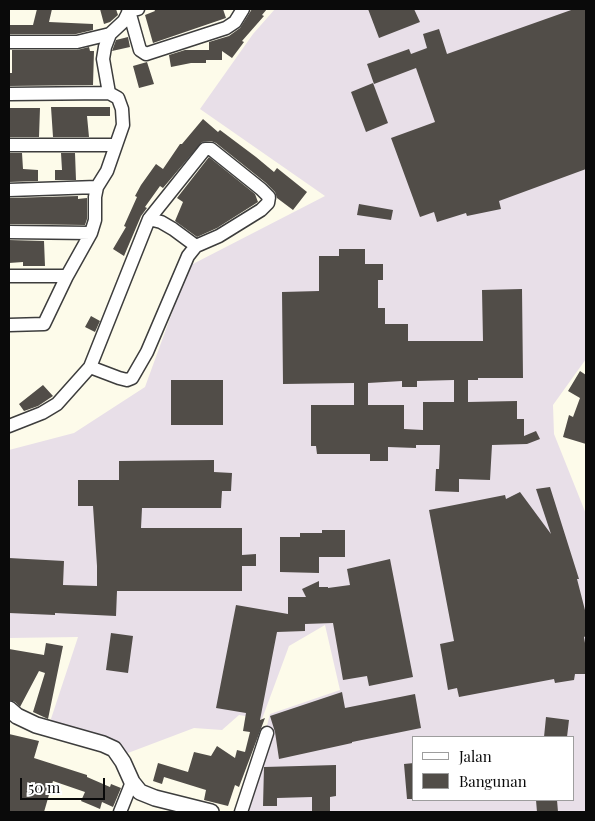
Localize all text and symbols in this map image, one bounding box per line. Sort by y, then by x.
legend [412,736,575,801]
text: Jalan [459,746,492,766]
scale bar [22,768,108,800]
text: Bangunan [459,771,527,791]
text: 50 m [28,777,60,797]

